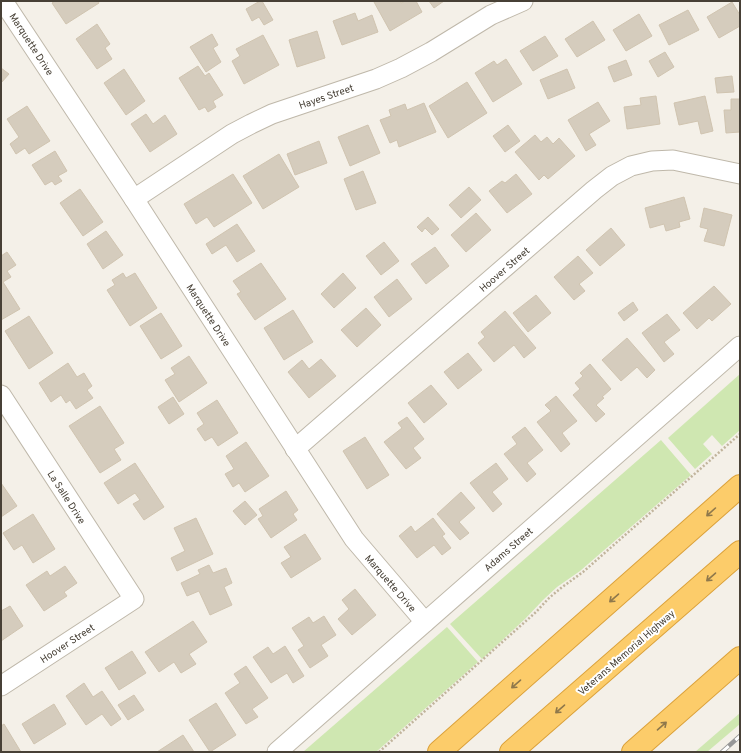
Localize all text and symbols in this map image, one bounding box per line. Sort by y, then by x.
street label: Marquette Drive [6,11,56,79]
street label: Hayes Street [297,82,356,113]
street label: Hoover Street [477,245,533,296]
street label: Marquette Drive [183,282,233,350]
street label: La Salle Drive [44,469,88,527]
one-way arrow [706,507,716,517]
street label: Adams Street [482,525,536,575]
street label: Marquette Drive [361,553,418,615]
one-way arrow [705,573,716,582]
one-way arrow [609,593,619,602]
street label: Veterans Memorial Highway [576,607,678,699]
street label: Hoover Street [38,622,98,667]
one-way arrow [512,679,522,688]
one-way arrow [555,704,565,714]
one-way arrow [657,722,668,731]

